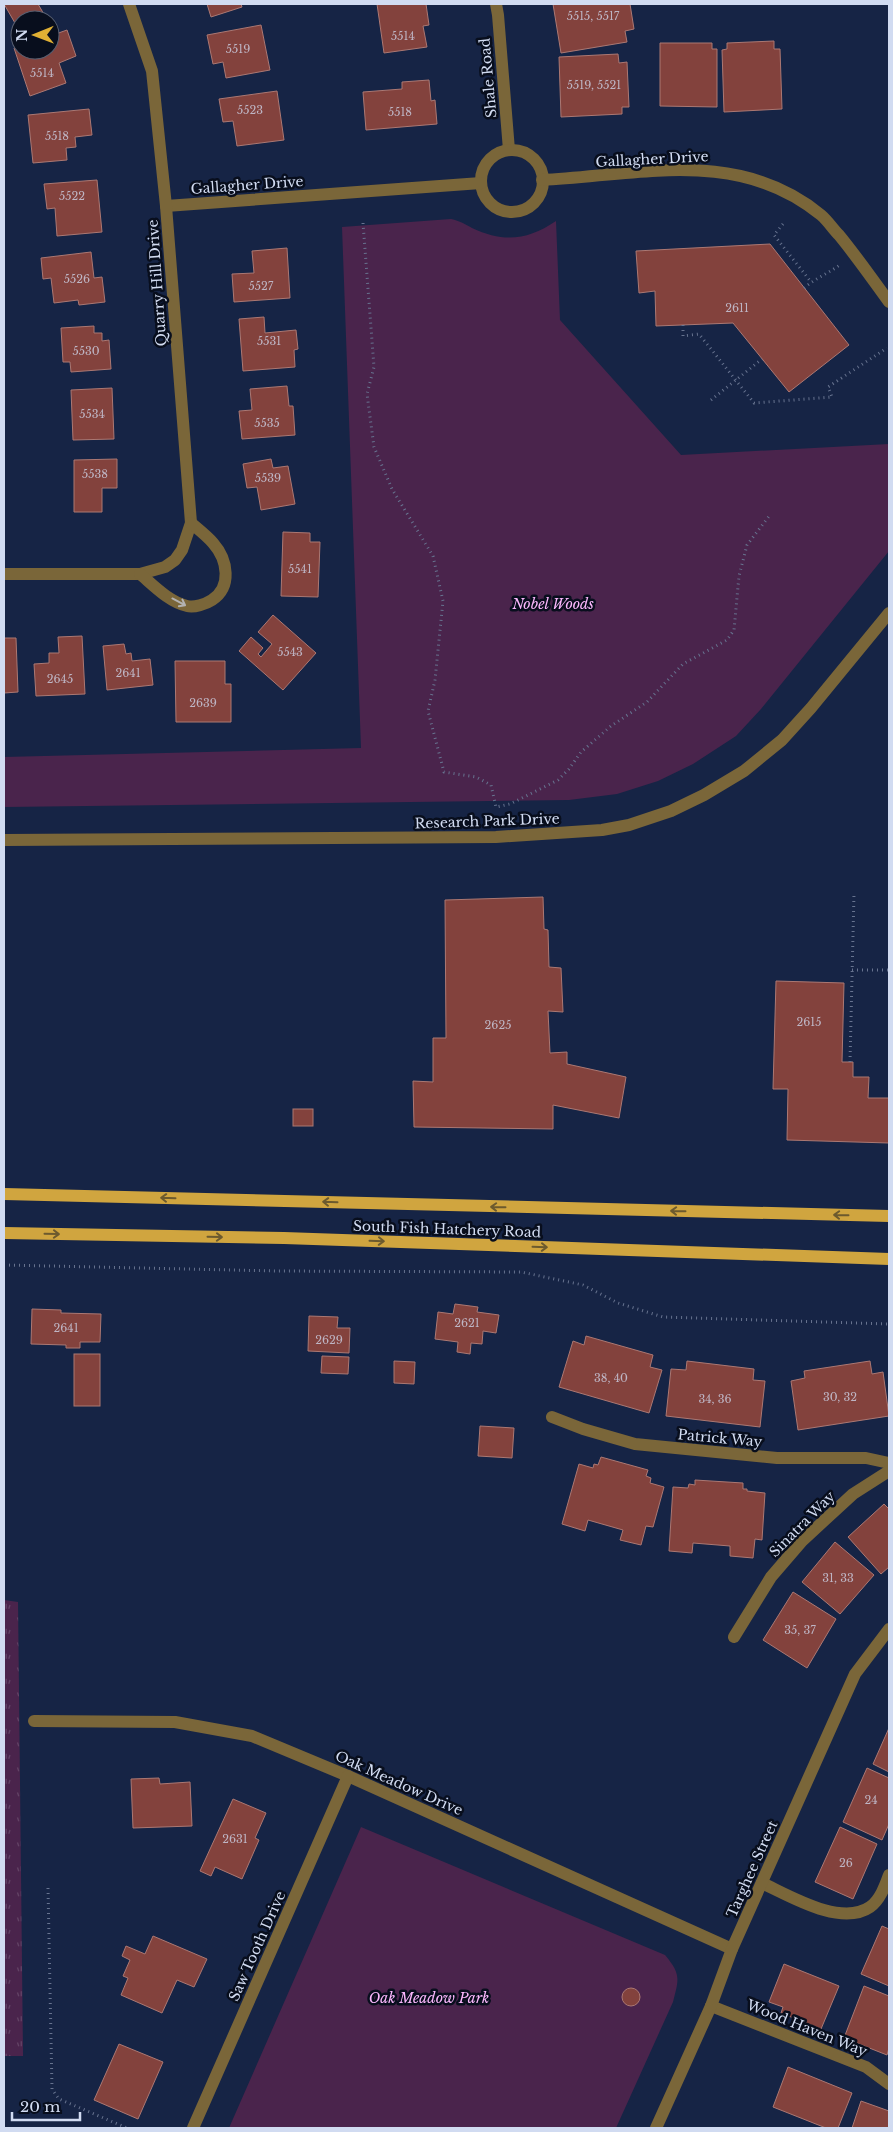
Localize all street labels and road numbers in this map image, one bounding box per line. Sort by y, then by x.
street label: Shale Road [475,37,500,119]
street label: Gallagher Drive [595,147,709,171]
street label: Gallagher Drive [190,172,304,198]
street label: Quarry Hill Drive [144,219,170,347]
street label: Research Park Drive [414,809,560,833]
street label: South Fish Hatchery Road [353,1217,542,1241]
street label: Patrick Way [677,1425,763,1451]
street label: Sinatra Way [765,1487,839,1561]
street label: Oak Meadow Drive [332,1747,466,1819]
street label: Targhee Street [723,1817,782,1920]
street label: Saw Tooth Drive [225,1888,289,2004]
street label: Wood Haven Way [743,1995,870,2060]

